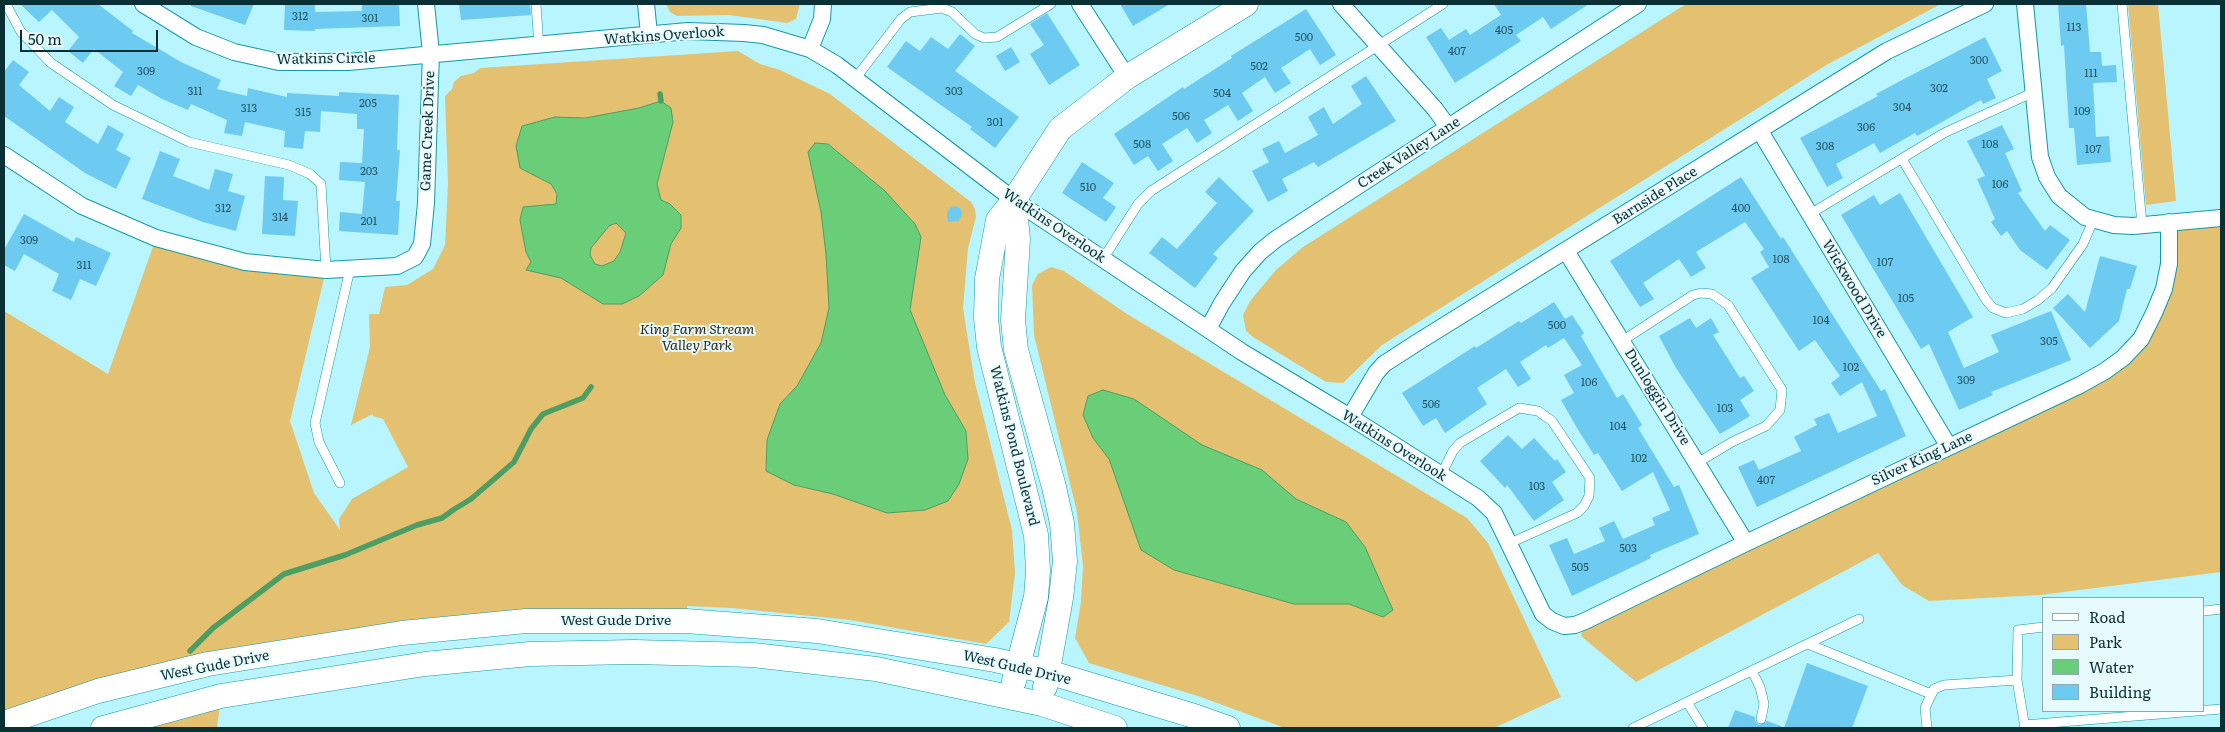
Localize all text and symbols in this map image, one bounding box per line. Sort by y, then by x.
house number: 312 [292,10,308,24]
house number: 301 [362,12,378,26]
scale bar [22,20,160,52]
house number: 113 [2067,21,2081,35]
street label: Watkins Overlook [603,23,725,49]
house number: 405 [1495,24,1513,38]
text: 50 m [28,27,62,50]
house number: 500 [1295,31,1313,45]
house number: 407 [1448,45,1466,59]
street label: Watkins Circle [276,50,376,68]
house number: 300 [1970,54,1988,68]
house number: 502 [1250,60,1268,74]
house number: 309 [137,65,155,79]
house number: 111 [2084,67,2098,81]
street label: Game Creek Drive [418,71,438,191]
house number: 302 [1930,82,1948,96]
house number: 311 [188,85,202,99]
house number: 303 [945,85,963,99]
house number: 504 [1213,87,1231,101]
house number: 205 [359,97,377,111]
house number: 304 [1893,101,1911,115]
house number: 313 [241,102,257,116]
house number: 109 [2074,105,2090,119]
house number: 315 [295,106,311,120]
house number: 506 [1172,110,1190,124]
street label: Creek Valley Lane [1355,114,1463,192]
house number: 301 [987,116,1003,130]
house number: 306 [1857,121,1875,135]
house number: 508 [1133,138,1151,152]
house number: 108 [1982,138,1998,152]
house number: 308 [1816,140,1834,154]
house number: 107 [2085,143,2101,157]
street label: Barnside Place [1610,163,1700,229]
house number: 203 [360,165,378,179]
house number: 106 [1992,178,2008,192]
house number: 510 [1080,181,1096,195]
street label: Watkins Overlook [999,185,1109,267]
house number: 312 [215,202,231,216]
house number: 400 [1732,202,1750,216]
house number: 314 [272,211,288,225]
house number: 201 [361,215,377,229]
house number: 309 [20,234,38,248]
street label: Wickwood Drive [1818,237,1890,341]
house number: 108 [1773,253,1789,267]
house number: 107 [1877,256,1893,270]
house number: 311 [77,259,91,273]
house number: 105 [1898,292,1914,306]
house number: 104 [1813,314,1829,328]
house number: 500 [1548,319,1566,333]
park label: King Farm Stream Valley Park [640,322,754,354]
house number: 305 [2040,335,2058,349]
street label: Dunloggin Drive [1621,346,1693,448]
house number: 102 [1843,361,1859,375]
street label: Watkins Pond Boulevard [986,364,1042,528]
house number: 309 [1957,374,1975,388]
house number: 106 [1581,376,1597,390]
house number: 506 [1422,398,1440,412]
house number: 103 [1717,402,1733,416]
street label: Watkins Overlook [1338,407,1450,485]
house number: 104 [1610,420,1626,434]
street label: Silver King Lane [1869,428,1975,490]
house number: 102 [1631,452,1647,466]
house number: 407 [1757,474,1775,488]
house number: 103 [1529,480,1545,494]
house number: 503 [1619,542,1637,556]
house number: 505 [1571,561,1589,575]
legend [2042,597,2205,712]
text: Road [2089,605,2125,628]
street label: West Gude Drive [561,613,671,629]
text: Park [2089,630,2122,653]
street label: West Gude Drive [159,647,271,685]
street label: West Gude Drive [961,647,1073,689]
text: Water [2089,655,2134,678]
text: Building [2089,680,2151,703]

